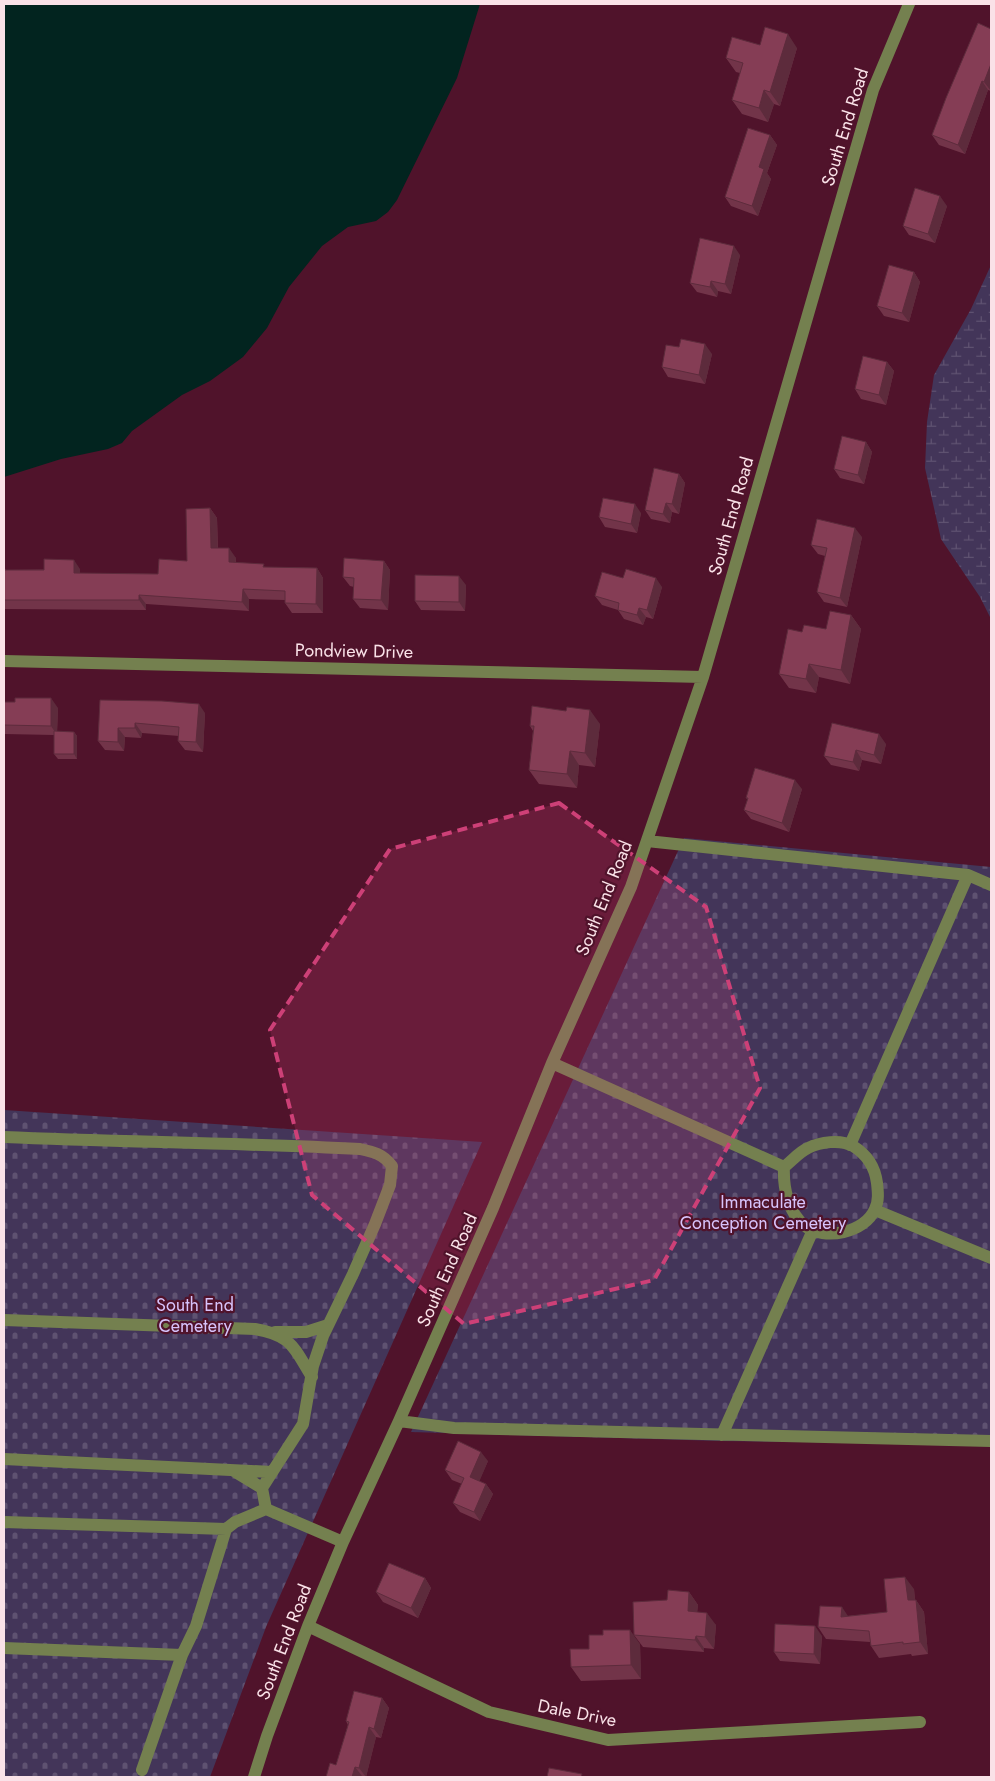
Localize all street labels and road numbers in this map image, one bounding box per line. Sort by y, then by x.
street label: South End Road [815,65,875,189]
street label: South End Road [702,454,760,578]
street label: Pondview Drive [295,637,413,665]
street label: South End Road [569,836,639,960]
street label: South End Road [410,1209,484,1331]
street label: South End Road [250,1580,318,1704]
street label: Dale Drive [535,1693,619,1733]

